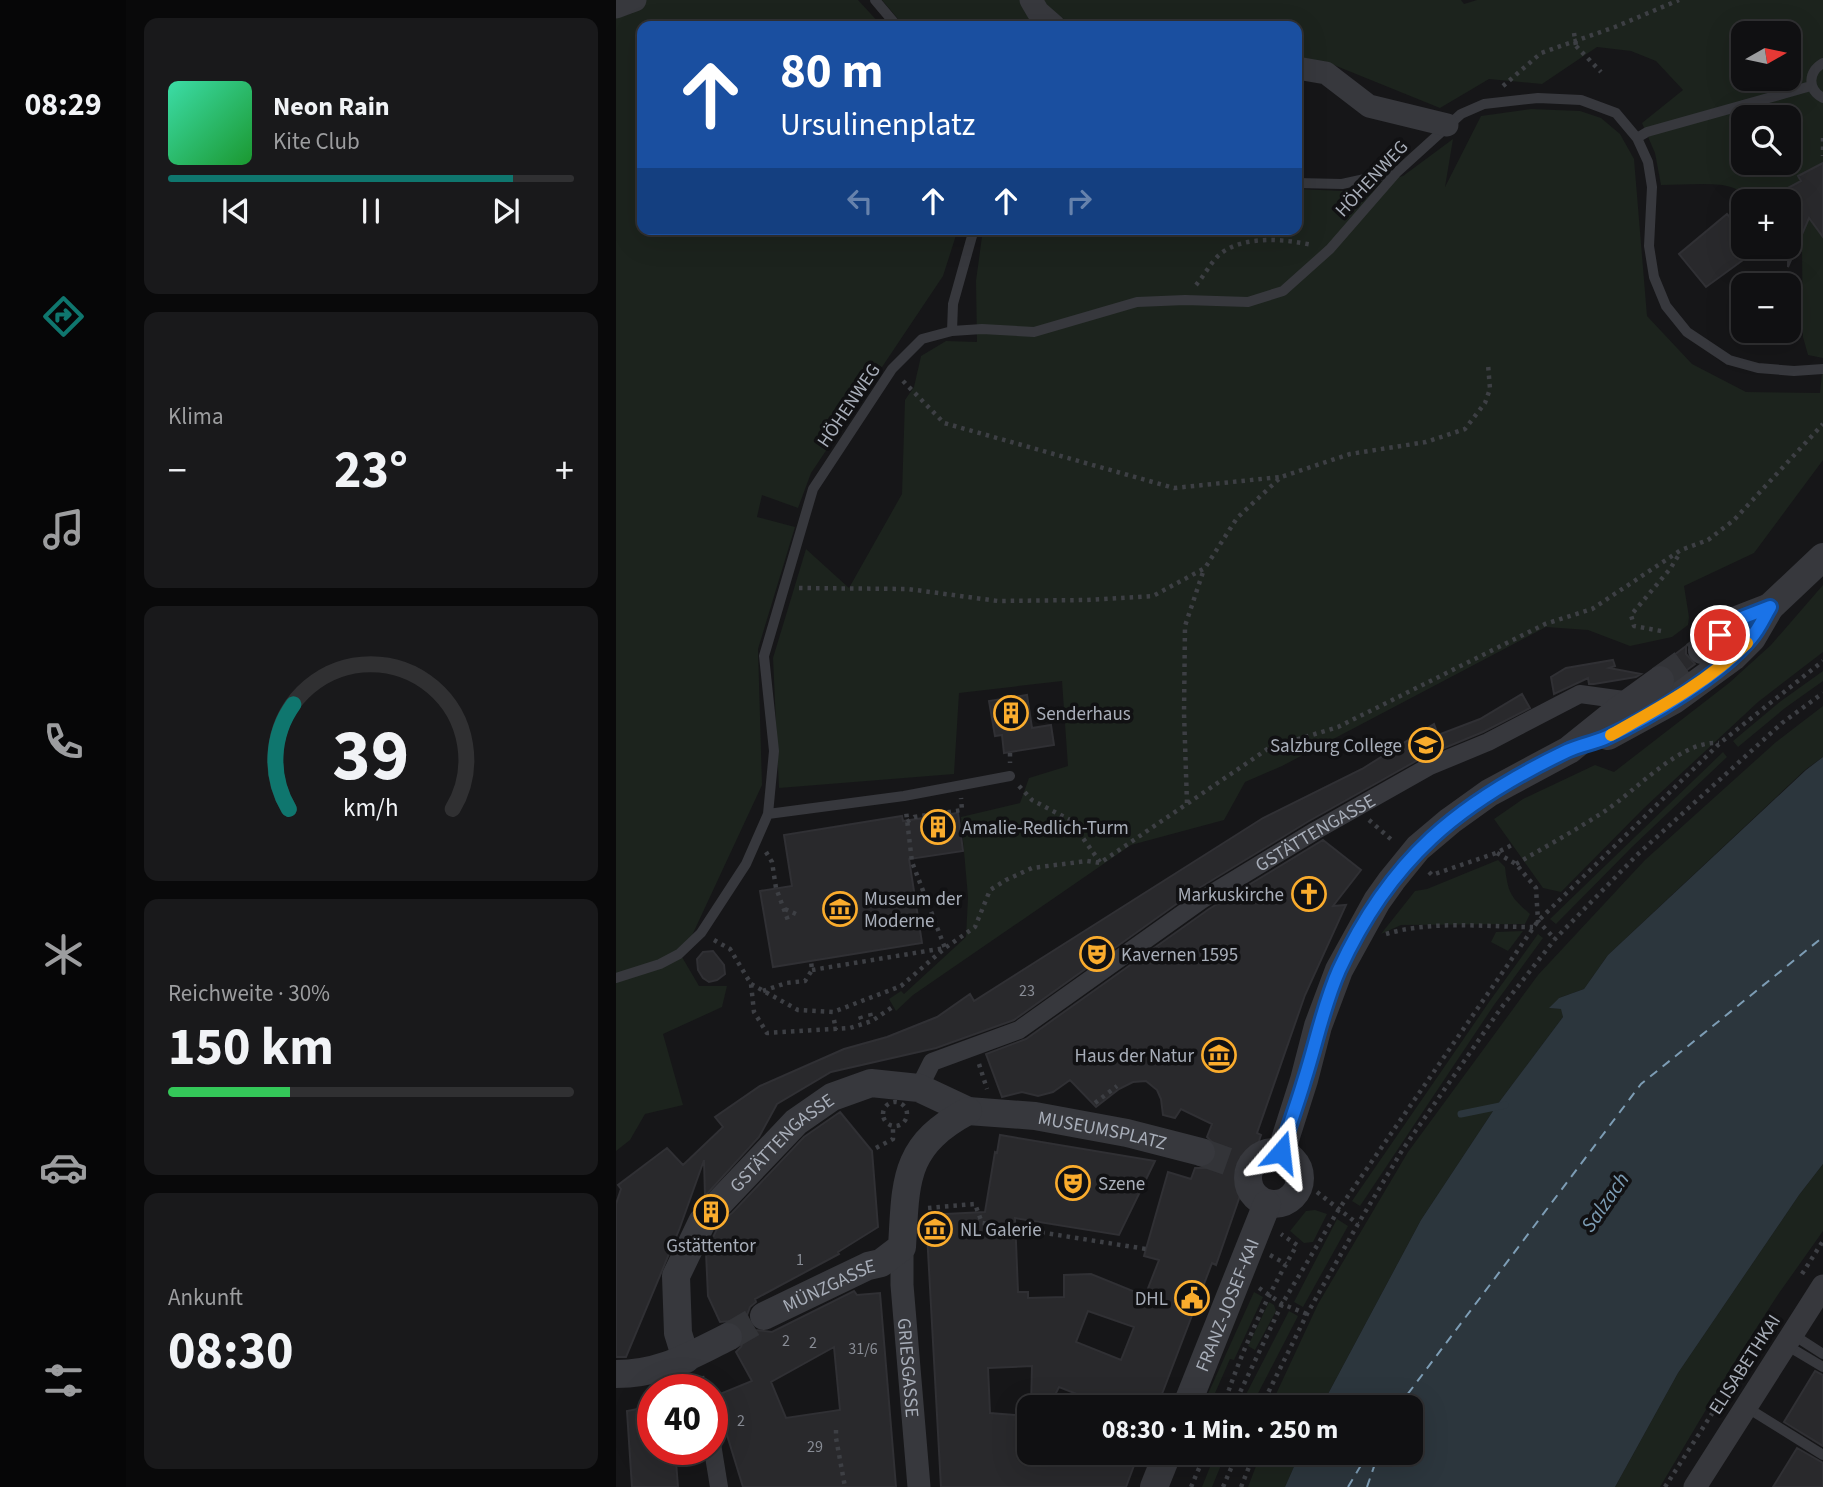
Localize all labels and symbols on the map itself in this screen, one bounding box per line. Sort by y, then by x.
north arrow [1731,21,1801,91]
street label: HÖHENWEG [1329,135,1415,223]
street label: HÖHENWEG [811,358,887,453]
pin [1690,605,1750,665]
building icon: Senderhaus [992,694,1030,732]
place label: Senderhaus [1036,701,1131,728]
school or university icon: Salzburg College [1407,726,1445,764]
place label: Salzburg College [1270,733,1402,760]
street label: GSTÄTTENGASSE [1251,788,1381,879]
building icon: Amalie-Redlich-Turm [919,808,957,846]
place label: Amalie-Redlich-Turm [962,815,1129,842]
church icon: Markuskirche [1290,875,1328,913]
place label: Markuskirche [1178,882,1284,909]
place label: Museum der Moderne [864,886,962,935]
museum icon: Museum der Moderne [821,890,859,928]
theatre icon: Kavernen 1595 [1078,935,1116,973]
place label: Kavernen 1595 [1121,942,1238,969]
house number: 23 [1019,980,1035,1002]
museum icon: Haus der Natur [1200,1036,1238,1074]
place label: Haus der Natur [1075,1043,1194,1070]
street label: GSTÄTTENGASSE [724,1088,840,1199]
street label: MUSEUMSPLATZ [1035,1105,1170,1158]
position arrow [1244,1115,1318,1189]
theatre icon: Szene [1054,1164,1092,1202]
water label: Salzach [1574,1166,1636,1238]
place label: Szene [1098,1171,1145,1198]
building icon: Gstättentor [692,1193,730,1231]
museum icon: NL Galerie [916,1210,954,1248]
place label: NL Galerie [960,1217,1042,1244]
place label: Gstättentor [666,1233,756,1260]
street label: FRANZ-JOSEF-KAI [1189,1235,1267,1376]
house number: 1 [796,1249,804,1271]
street label: MÜNZGASSE [778,1253,878,1320]
public building icon: DHL [1173,1279,1211,1317]
place label: DHL [1135,1286,1168,1313]
street label: ELISABETHKAI [1703,1309,1788,1420]
street label: GRIESGASSE [890,1317,925,1419]
house number: 2 [782,1330,790,1352]
house number: 2 [809,1332,817,1354]
house number: 31/6 [848,1338,878,1360]
speed limit sign: 40 [637,1374,728,1465]
house number: 2 [737,1410,745,1432]
house number: 29 [807,1436,823,1458]

